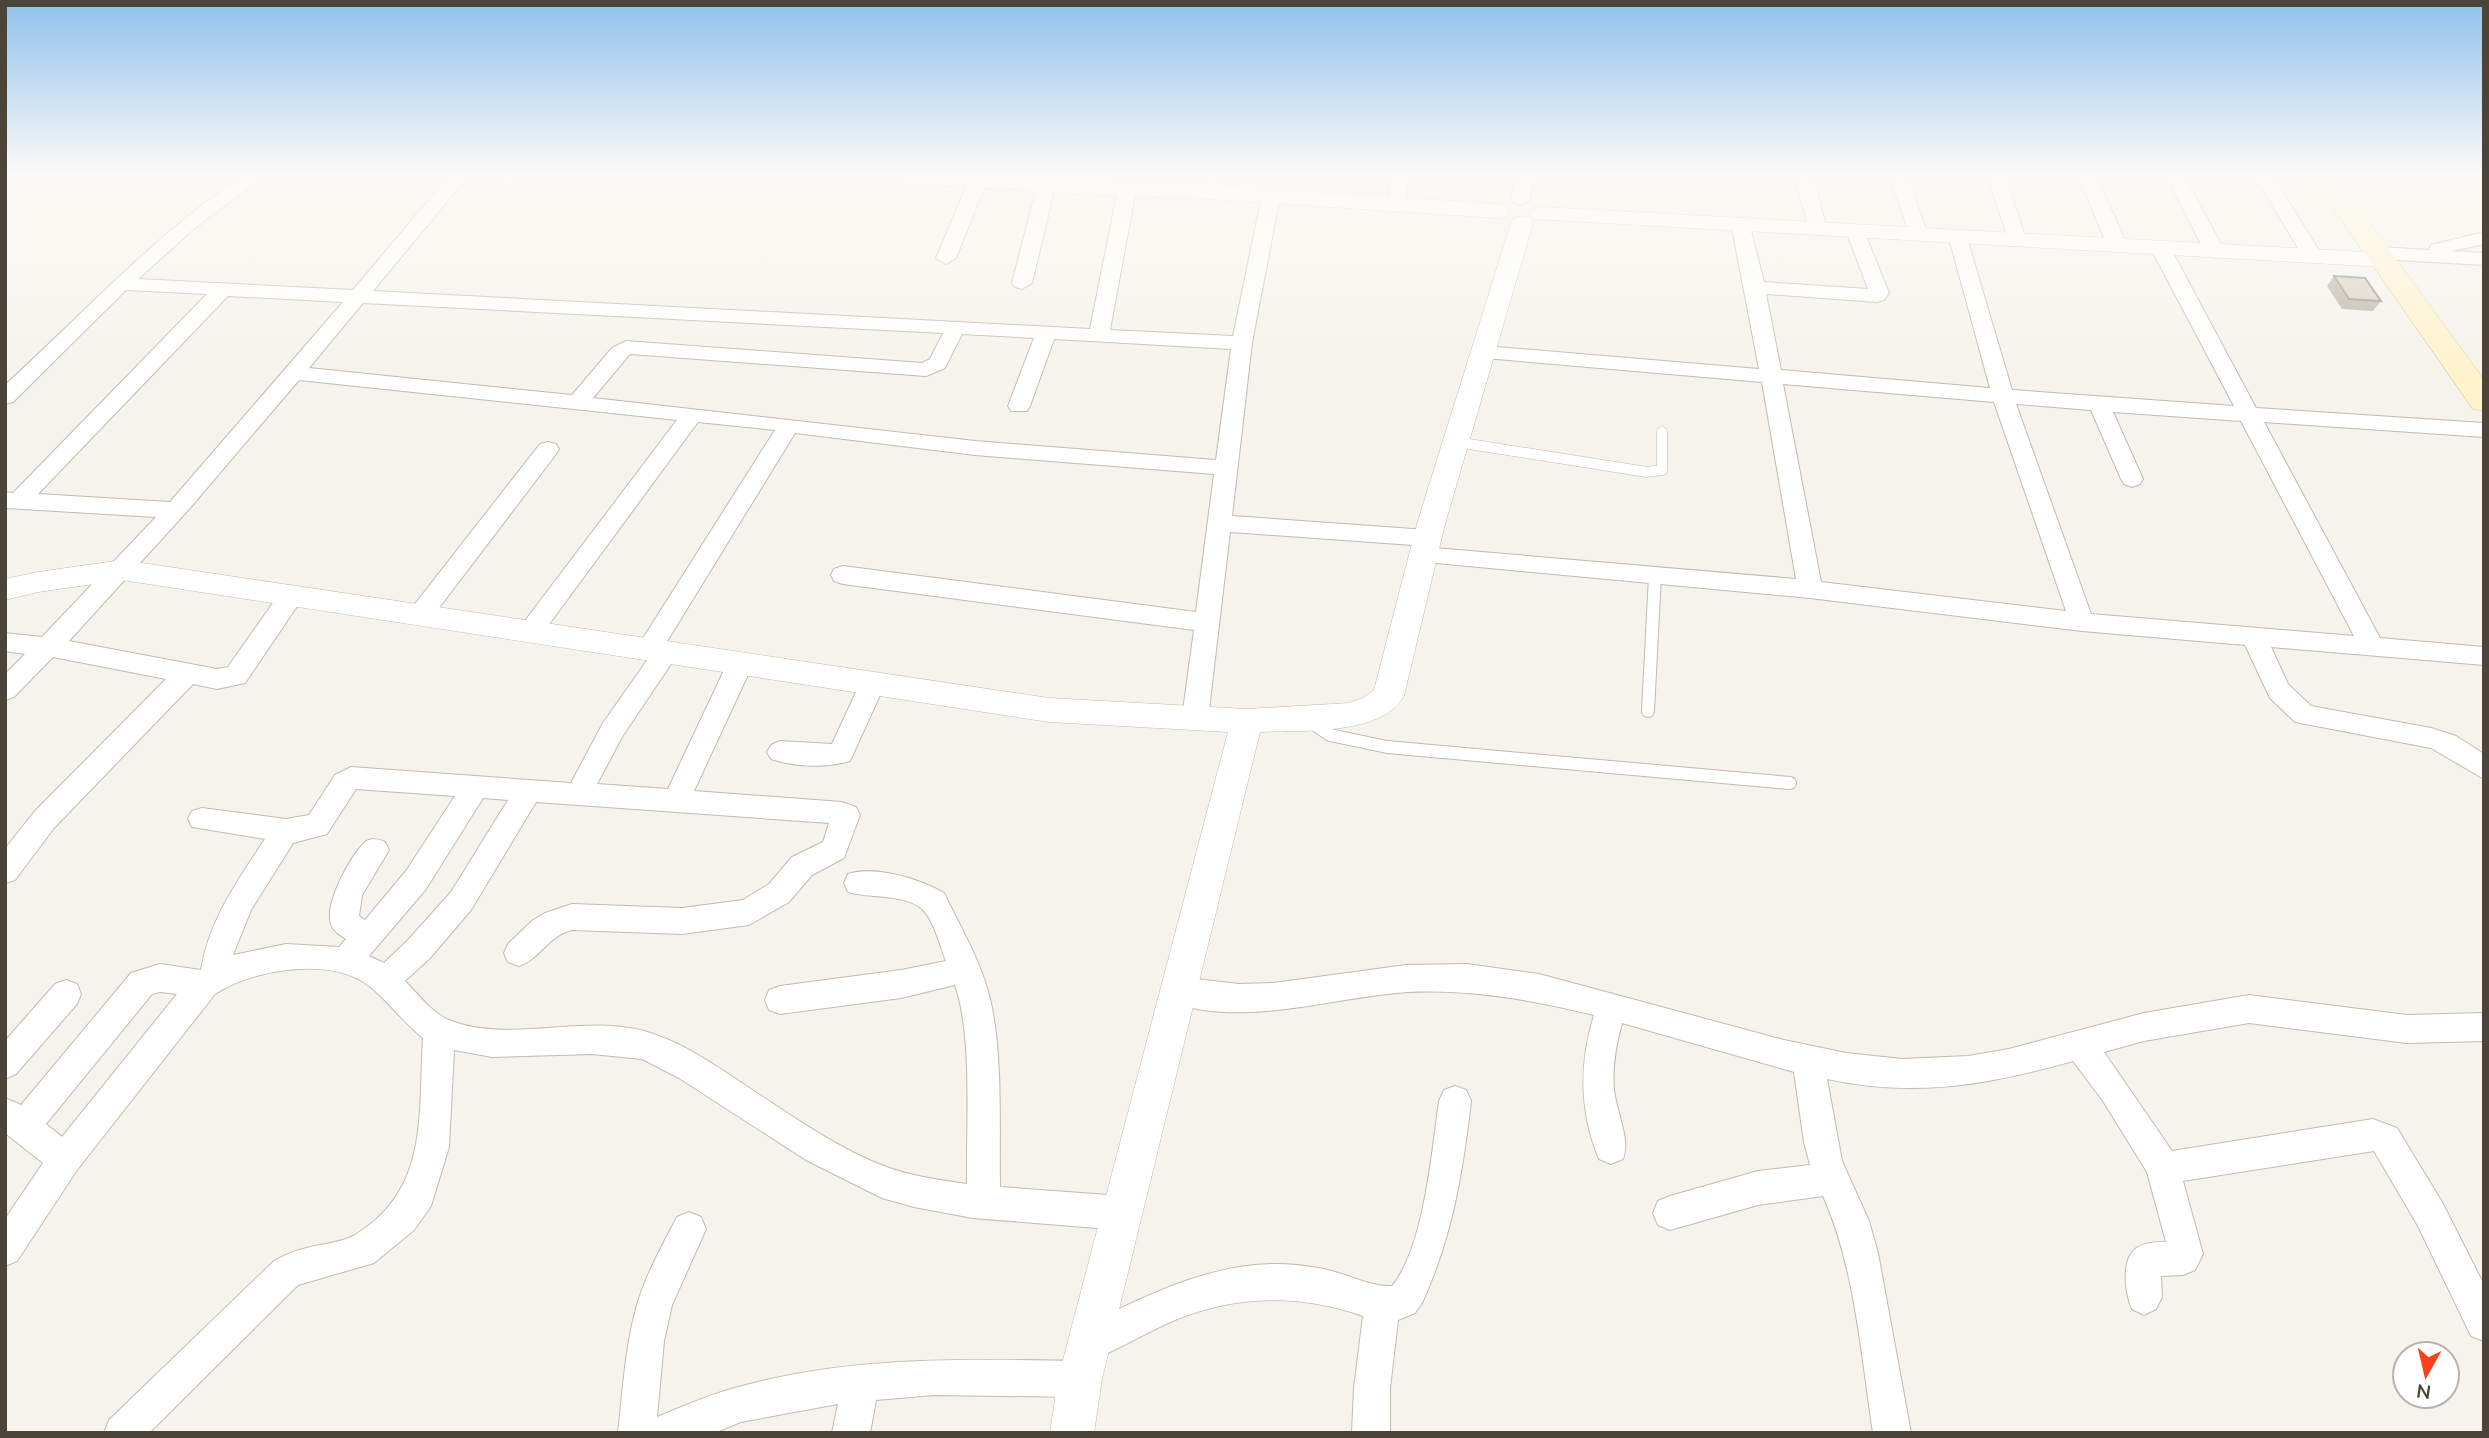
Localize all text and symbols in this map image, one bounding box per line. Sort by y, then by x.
north arrow [2391,1340,2461,1410]
text: N [2415,1379,2432,1405]

